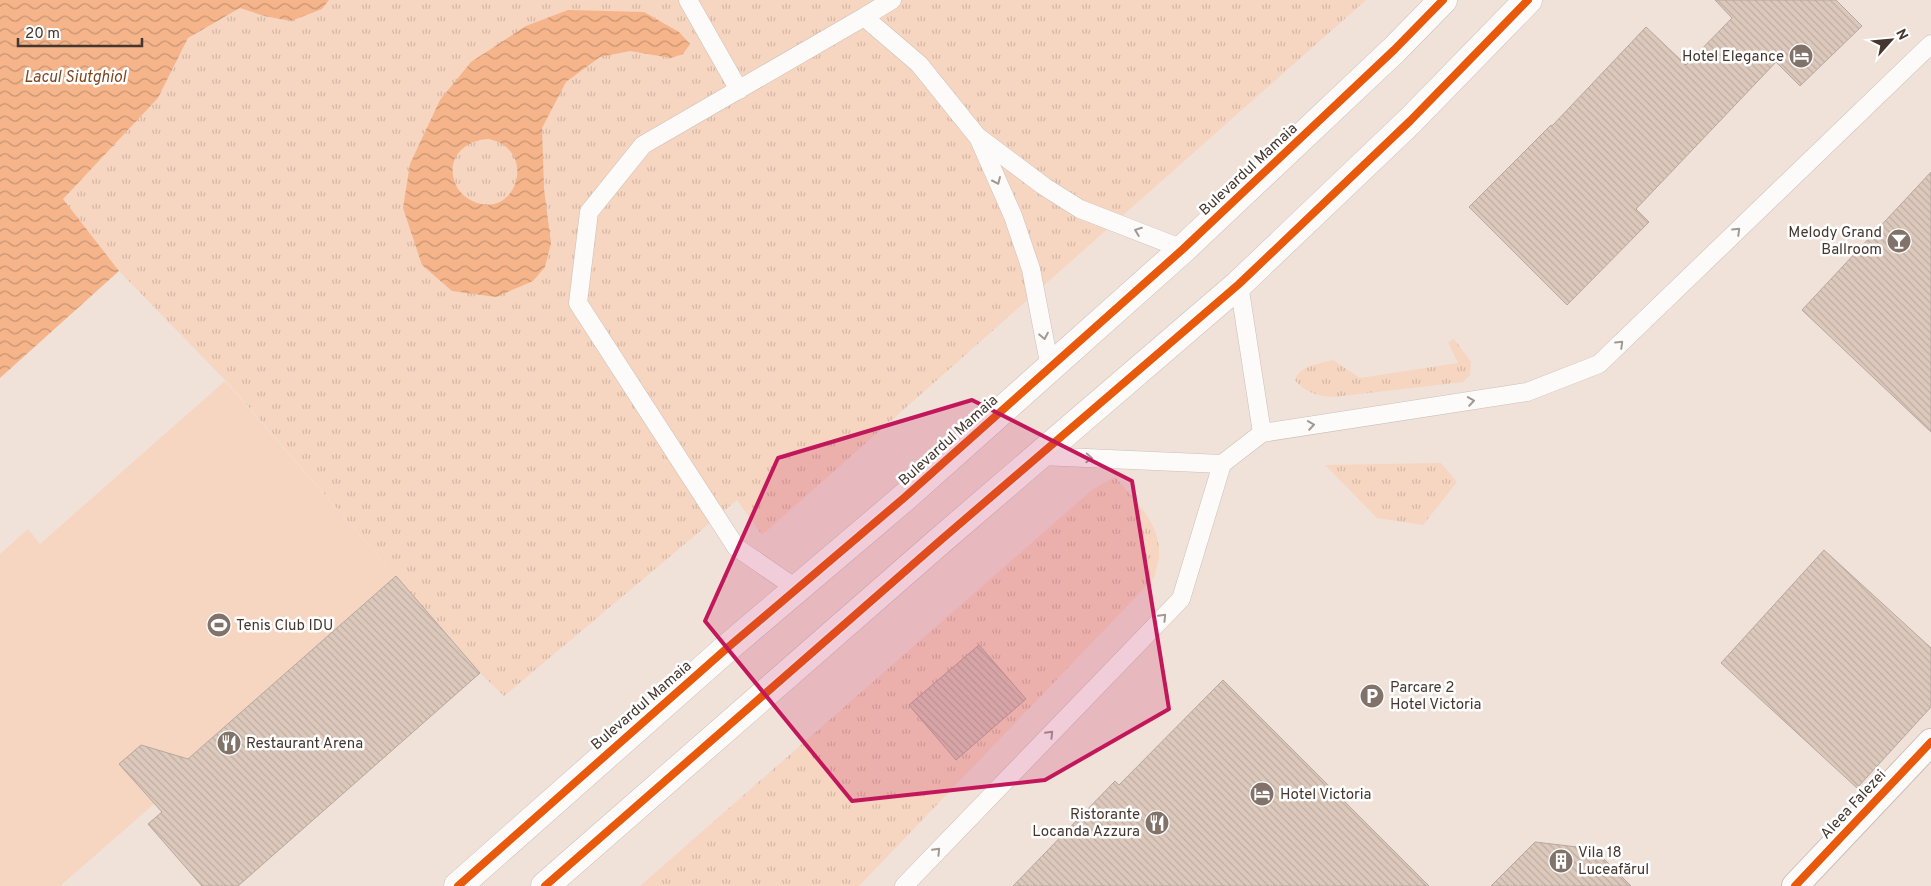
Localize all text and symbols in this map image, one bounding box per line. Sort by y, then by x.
scale bar [18,15,141,47]
north arrow [1866,15,1916,65]
text: 20 m [25,25,60,44]
text: N [1891,26,1911,43]
hotel icon: Hotel Elegance [1788,43,1814,69]
place label: Hotel Elegance [1682,48,1784,67]
water label: Lacul Siutghiol [24,68,127,88]
street label: Bulevardul Mamaia [1196,120,1302,220]
one-way arrow [991,176,1002,185]
place label: Melody Grand Ballroom [1788,224,1882,260]
one-way arrow [1134,227,1142,237]
one-way arrow [1731,228,1740,237]
bar icon: Melody Grand Ballroom [1886,228,1912,254]
one-way arrow [1038,331,1048,340]
one-way arrow [1614,341,1623,350]
street label: Bulevardul Mamaia [895,391,1003,491]
one-way arrow [1467,396,1475,406]
one-way arrow [1306,421,1315,431]
one-way arrow [1086,453,1094,463]
sports icon: Tenis Club IDU [206,612,232,638]
one-way arrow [1157,614,1166,623]
place label: Tenis Club IDU [236,617,333,636]
street label: Bulevardul Mamaia [588,657,696,755]
place label: Parcare 2 Hotel Victoria [1390,679,1481,715]
parking icon: Parcare 2 Hotel Victoria [1359,683,1385,709]
restaurant icon: Restaurant Arena [216,730,242,756]
one-way arrow [1044,731,1053,740]
place label: Restaurant Arena [246,735,363,754]
street label: Aleea Falezei [1817,766,1891,844]
hotel icon: Hotel Victoria [1249,781,1275,807]
place label: Hotel Victoria [1280,786,1371,805]
place label: Ristorante Locanda Azzura [1032,806,1140,842]
restaurant icon: Ristorante Locanda Azzura [1144,810,1170,836]
place label: Vila 18 Luceafărul [1578,844,1649,880]
one-way arrow [932,848,941,857]
building icon: Vila 18 Luceafărul [1548,848,1574,874]

